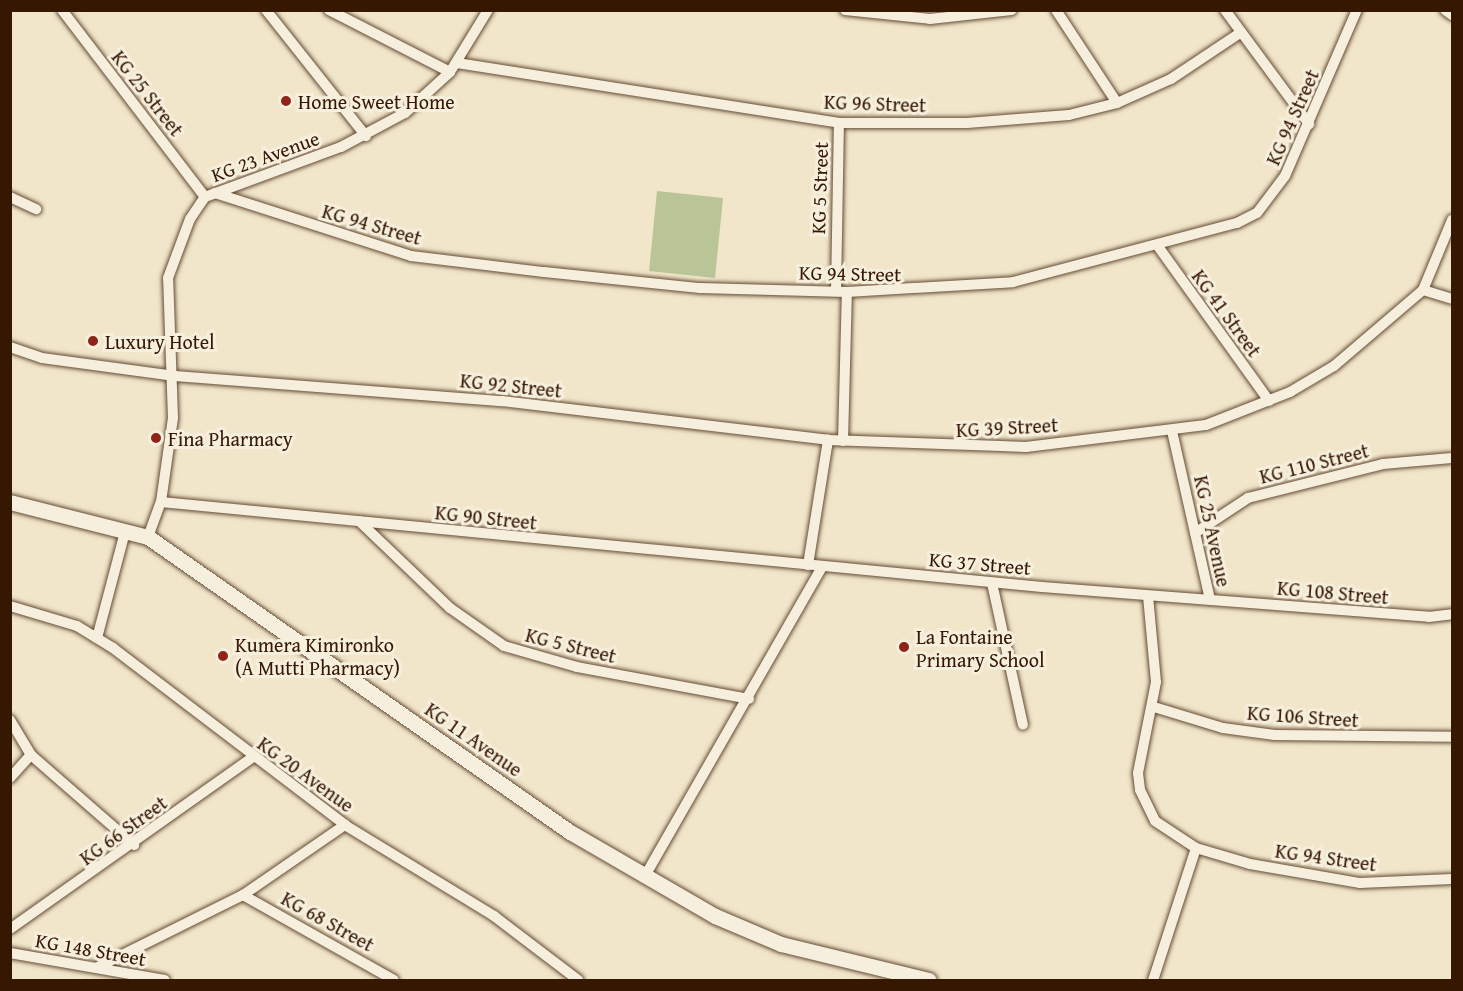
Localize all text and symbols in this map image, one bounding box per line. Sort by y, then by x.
street label: KG 25 Street [107,45,189,141]
street label: KG 94 Street [1260,65,1324,169]
place label: Home Sweet Home [298,89,455,113]
street label: KG 96 Street [823,89,927,117]
marker: Home Sweet Home [279,94,293,108]
street label: KG 23 Avenue [208,125,322,187]
street label: KG 5 Street [805,141,833,235]
street label: KG 94 Street [320,198,424,250]
street label: KG 94 Street [799,260,901,286]
street label: KG 41 Street [1187,265,1267,361]
place label: Luxury Hotel [105,329,215,353]
marker: Luxury Hotel [86,334,100,348]
street label: KG 92 Street [459,368,563,402]
street label: KG 39 Street [955,412,1059,442]
place label: Fina Pharmacy [168,426,293,450]
marker: Fina Pharmacy [149,431,163,445]
street label: KG 110 Street [1257,438,1371,488]
street label: KG 25 Avenue [1190,473,1236,589]
street label: KG 90 Street [434,500,538,534]
street label: KG 37 Street [928,547,1032,579]
street label: KG 108 Street [1276,575,1390,609]
street label: KG 5 Street [523,622,619,668]
place label: La Fontaine Primary School [916,624,1045,671]
place label: Kumera Kimironko (A Mutti Pharmacy) [235,632,400,679]
marker: La Fontaine Primary School [897,640,911,654]
marker: Kumera Kimironko (A Mutti Pharmacy) [216,649,230,663]
street label: KG 11 Avenue [421,697,527,781]
street label: KG 106 Street [1246,700,1360,732]
street label: KG 20 Avenue [253,731,359,817]
street label: KG 66 Street [75,790,171,870]
street label: KG 94 Street [1274,838,1378,876]
street label: KG 68 Street [277,886,379,956]
street label: KG 148 Street [34,927,148,971]

